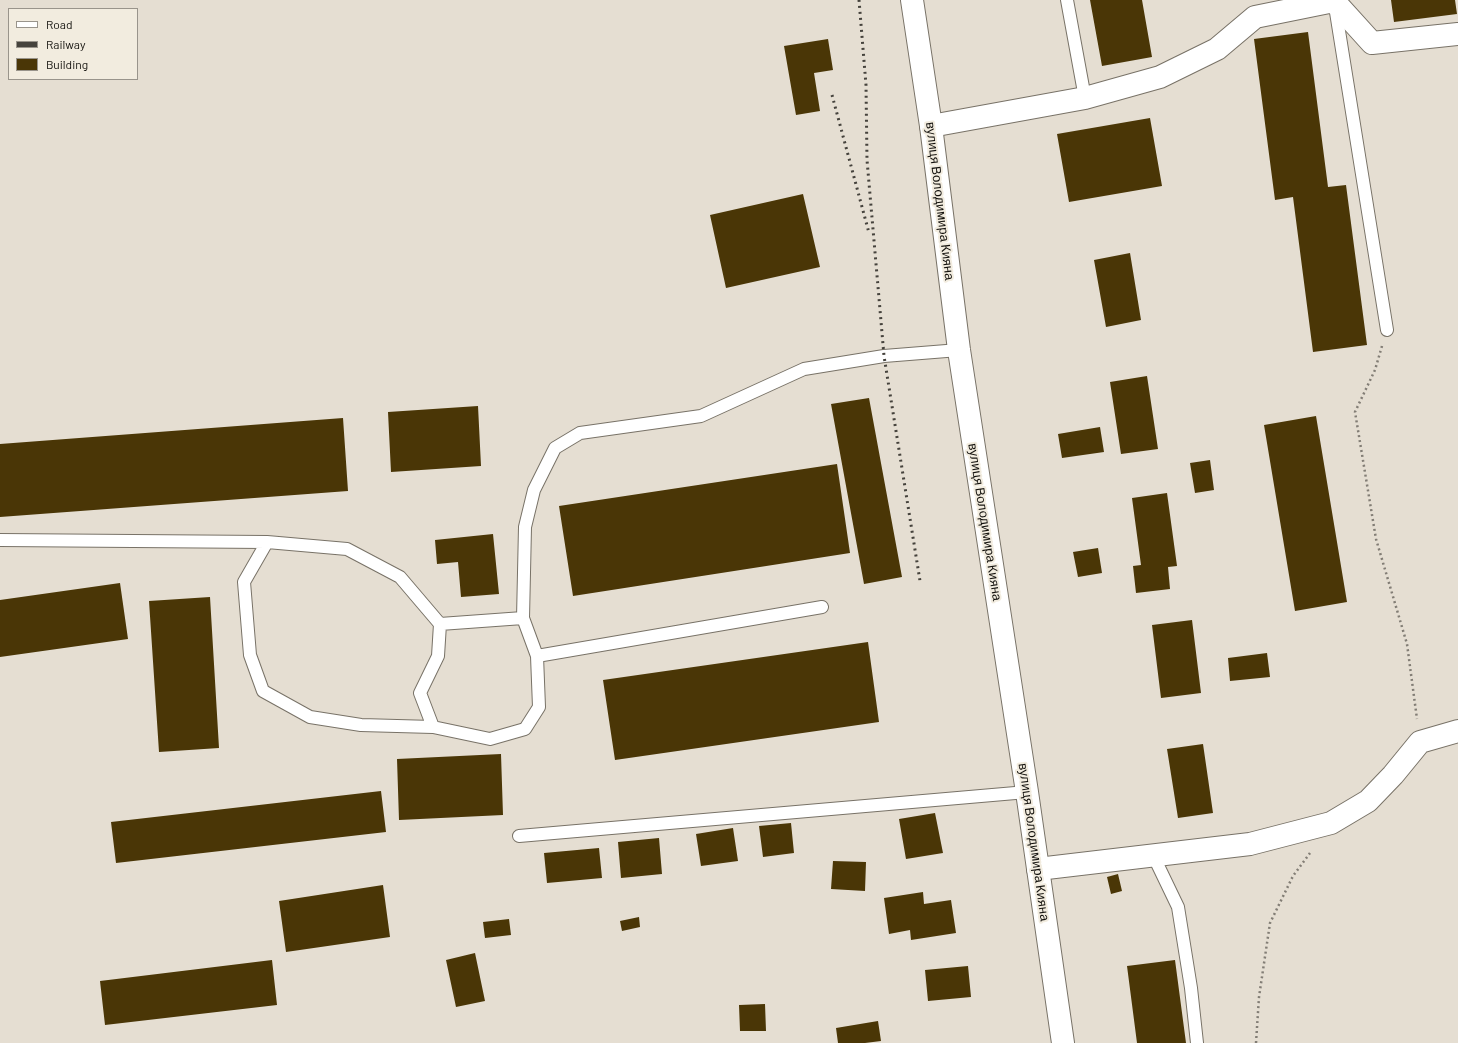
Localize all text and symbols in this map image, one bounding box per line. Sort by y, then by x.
legend [8,8,138,80]
text: Road [46,17,73,31]
text: Railway [46,37,85,51]
text: Building [46,57,88,71]
street label: вулиця Володимира Кияна [923,121,957,281]
street label: вулиця Володимира Кияна [965,442,1005,602]
street label: вулиця Володимира Кияна [1015,762,1053,922]

